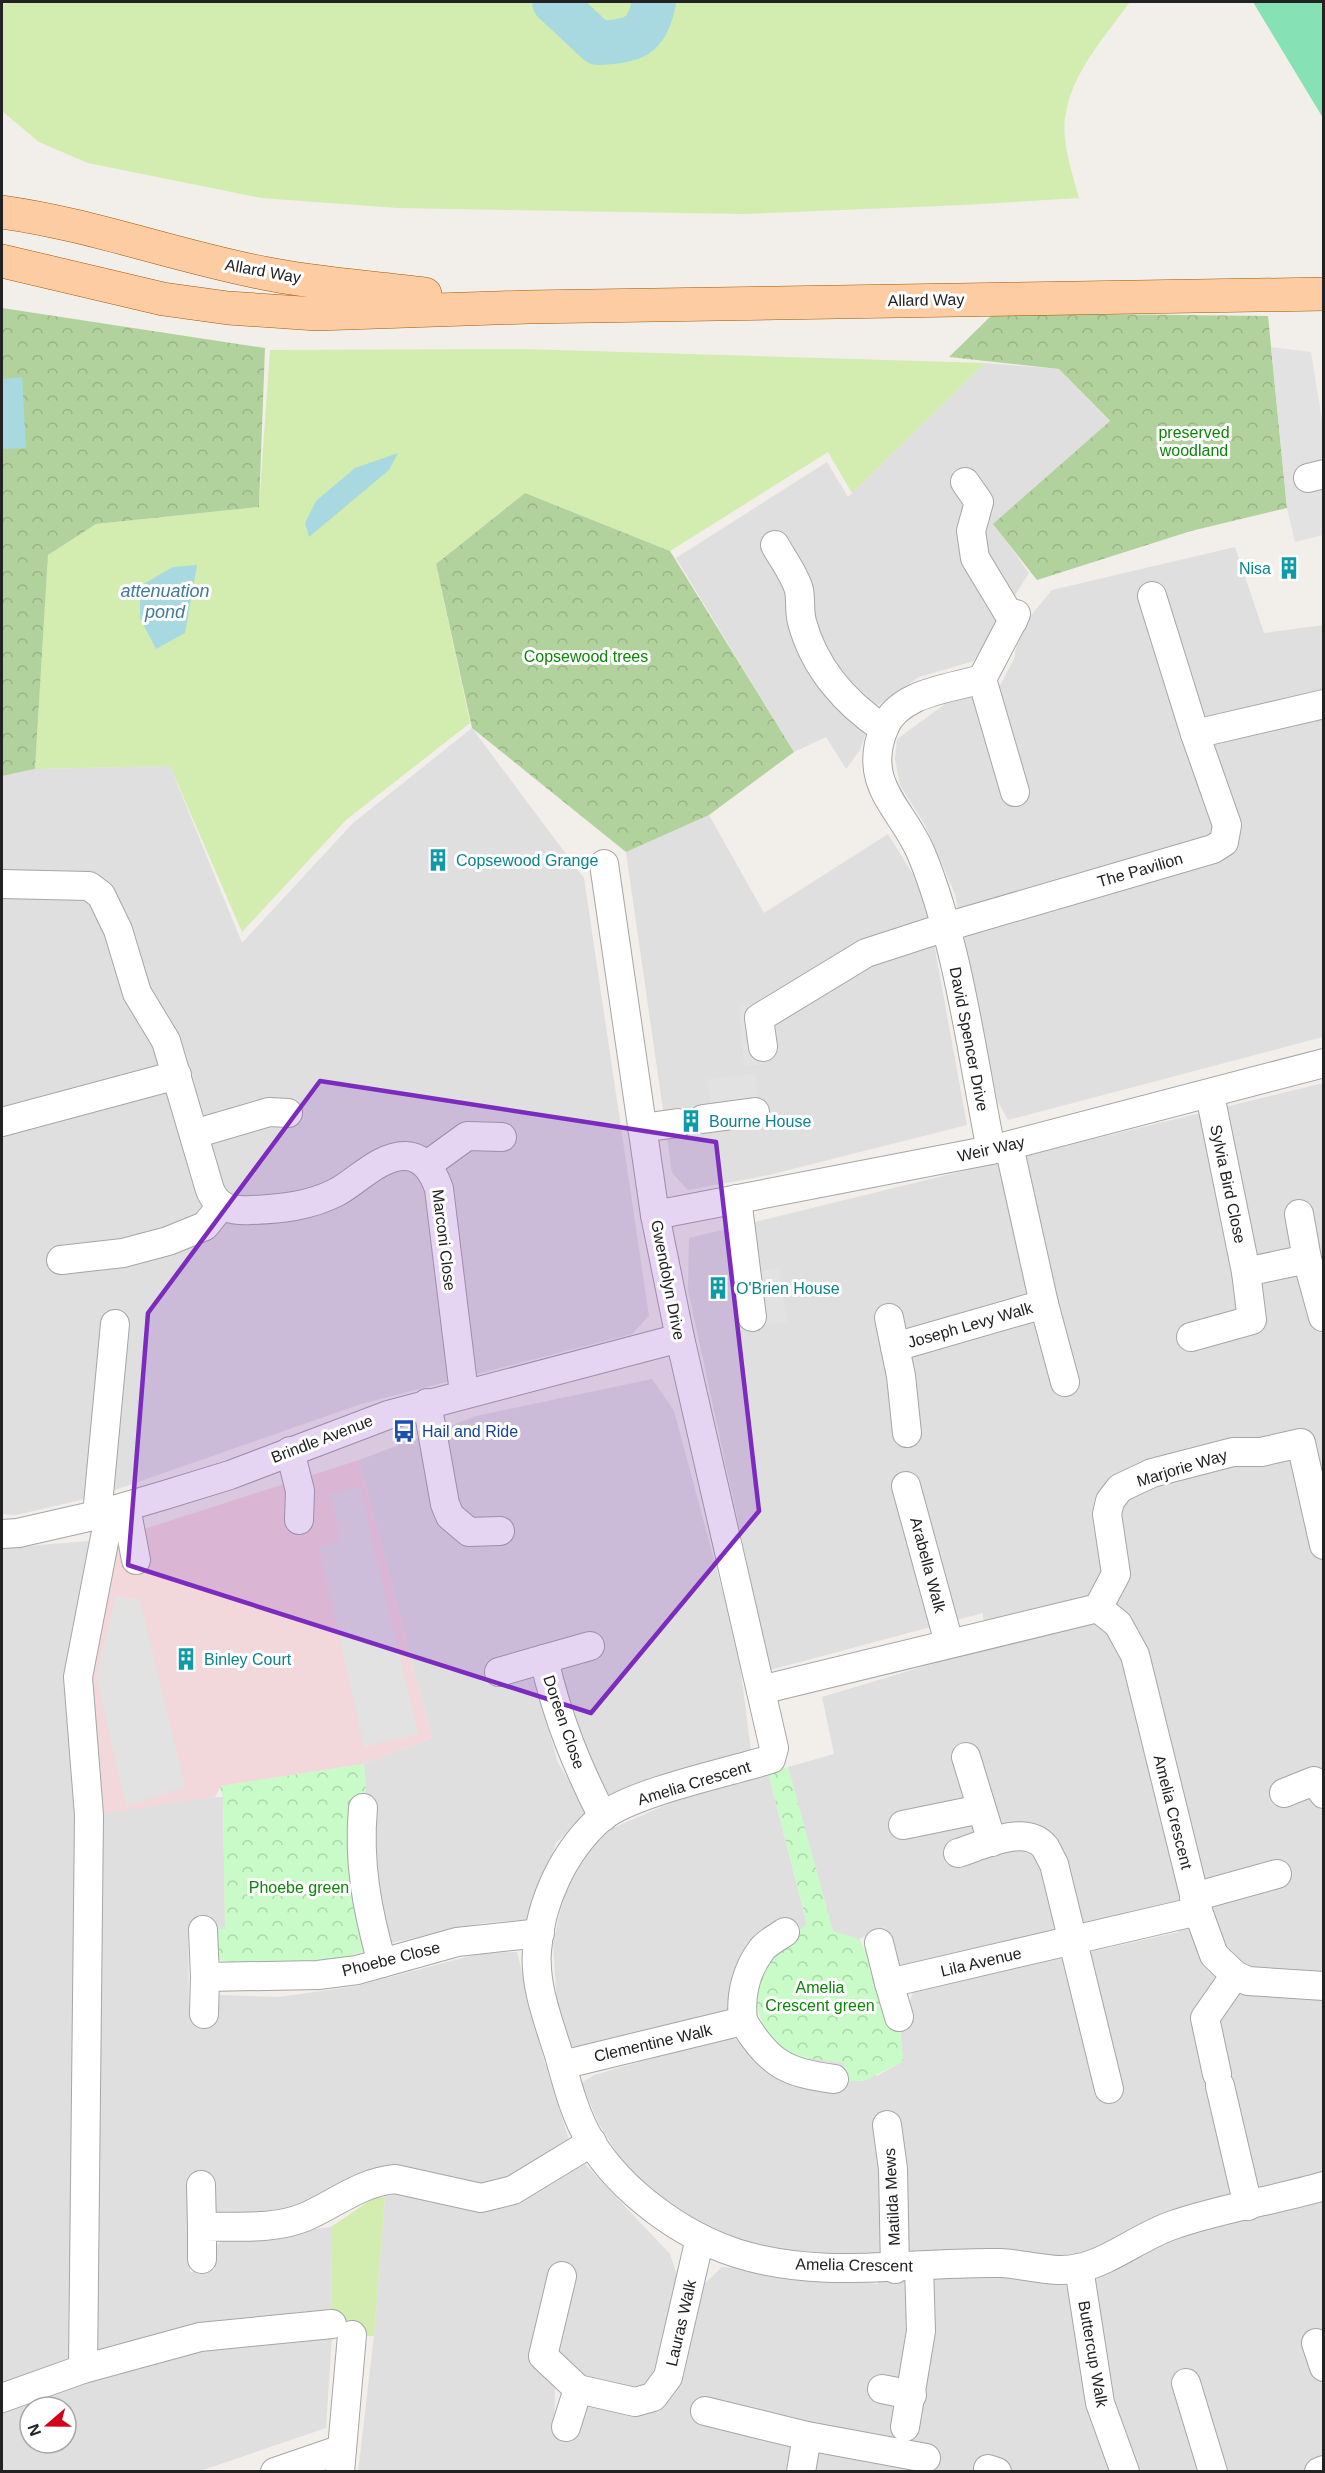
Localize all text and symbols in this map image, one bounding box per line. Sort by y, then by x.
street label: Allard Way [224,256,302,286]
street label: Allard Way [887,291,965,309]
park label: preserved woodland [1158,424,1230,459]
building icon: Nisa [1276,555,1302,581]
place label: Nisa [1239,560,1271,577]
water label: attenuation pond [120,581,210,622]
park label: Copsewood trees [524,648,648,665]
building icon: Copsewood Grange [425,847,451,873]
street label: The Pavilion [1095,850,1185,890]
place label: Copsewood Grange [456,852,598,869]
street label: David Spencer Drive [947,965,991,1113]
building icon: Bourne House [678,1108,704,1134]
place label: Bourne House [709,1113,811,1130]
street label: Sylvia Bird Close [1207,1123,1249,1245]
street label: Weir Way [956,1133,1026,1165]
street label: Marconi Close [429,1188,459,1292]
street label: Gwendolyn Drive [648,1219,688,1342]
building icon: O'Brien House [705,1275,731,1301]
place label: O'Brien House [736,1280,840,1297]
street label: Joseph Levy Walk [906,1299,1035,1351]
street label: Brindle Avenue [269,1412,375,1466]
bus stop icon: Hail and Ride [391,1418,417,1444]
place label: Hail and Ride [422,1423,518,1440]
street label: Marjorie Way [1135,1446,1229,1490]
street label: Arabella Walk [907,1515,949,1616]
building icon: Binley Court [173,1646,199,1672]
place label: Binley Court [204,1651,292,1668]
street label: Doreen Close [540,1673,588,1771]
street label: Amelia Crescent [1151,1753,1196,1872]
street label: Amelia Crescent [635,1758,753,1808]
park label: Phoebe green [249,1879,349,1896]
street label: Phoebe Close [340,1939,442,1979]
street label: Lila Avenue [939,1944,1023,1980]
park label: Amelia Crescent green [765,1979,875,2014]
street label: Clementine Walk [592,2021,715,2065]
street label: Matilda Mews [881,2148,903,2246]
street label: Amelia Crescent [795,2255,913,2275]
street label: Lauras Walk [663,2277,699,2368]
street label: Buttercup Walk [1075,2299,1111,2410]
north arrow [18,2395,78,2455]
text: N [24,2422,44,2438]

